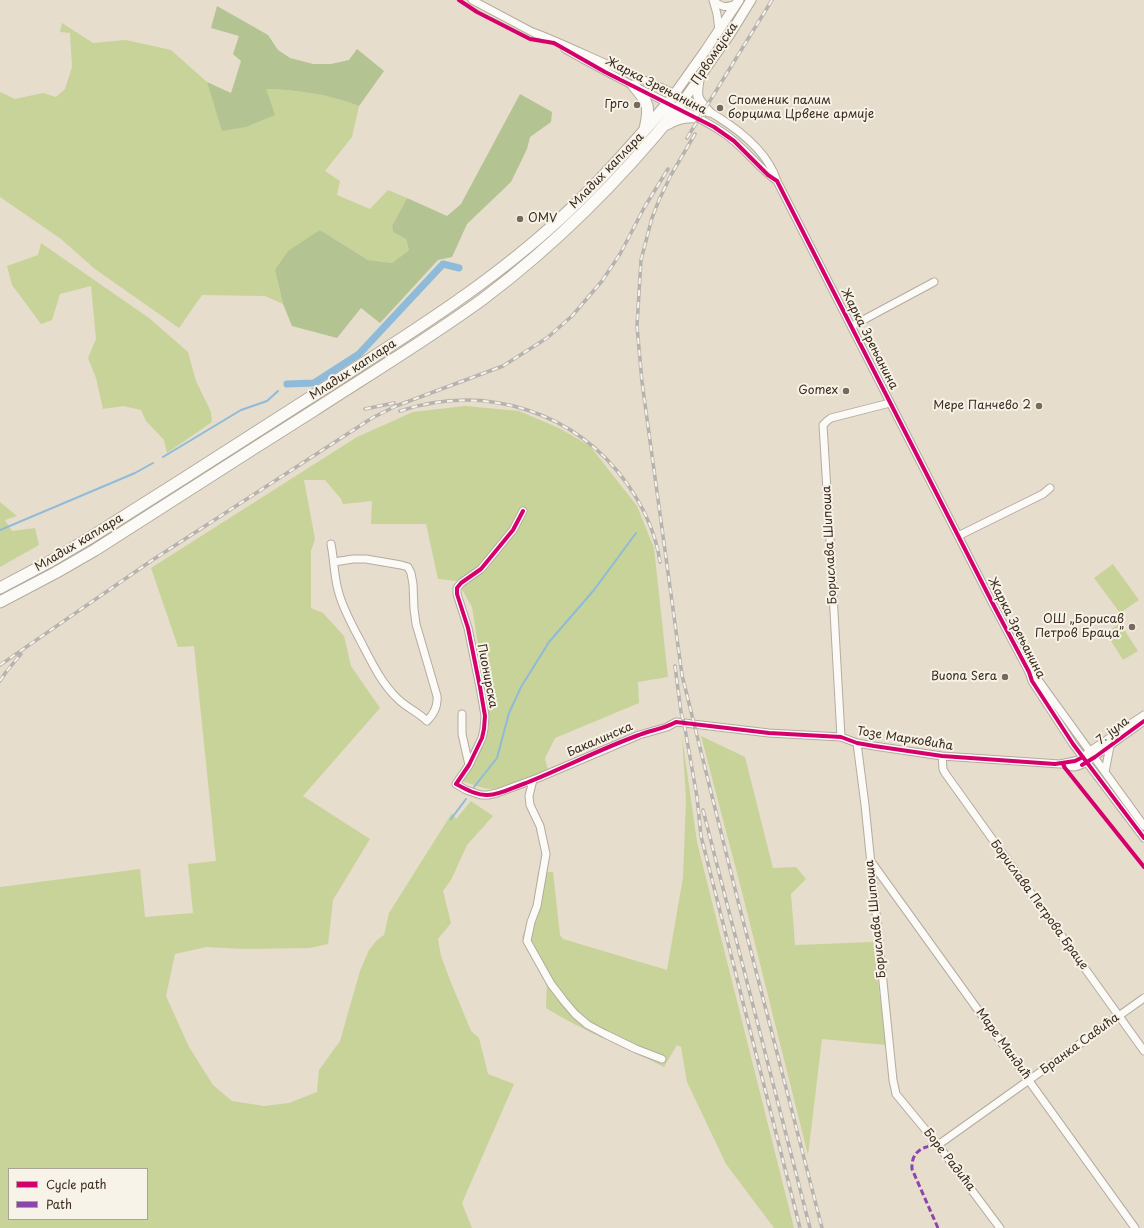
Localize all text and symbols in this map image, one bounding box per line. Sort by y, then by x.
street label: Првомајска [689,20,741,88]
street label: Жарка Зрењанина [603,54,709,118]
place label: Споменик палим борцима Црвене армије [728,94,874,122]
place label: Грго [605,98,629,112]
marker: Грго [632,100,642,110]
marker: Споменик палим борцима Црвене армије [715,103,725,113]
street label: Младих каплара [567,130,647,212]
place label: OMV [528,212,557,226]
marker: OMV [515,214,525,224]
street label: Жарка Зрењанина [837,286,901,392]
street label: Младих каплара [307,337,399,403]
place label: Gomex [798,384,838,398]
marker: Gomex [841,386,851,396]
place label: Мере Панчево 2 [933,399,1031,413]
marker: Мере Панчево 2 [1034,401,1044,411]
street label: Борислава Шипоша [820,485,840,605]
street label: Младих каплара [32,511,126,575]
street label: Жарка Зрењанина [984,575,1048,681]
place label: ОШ „Борисав Петров Браца” [1035,613,1124,641]
marker: ОШ „Борисав Петров Браца” [1127,622,1137,632]
street label: Пионирска [474,643,500,709]
place label: Buona Sera [931,670,997,684]
marker: Buona Sera [1000,672,1010,682]
street label: 7. јула [1094,714,1132,748]
street label: Бакалинска [565,720,635,760]
street label: Тозе Марковића [856,724,954,754]
street label: Борислава Петрова Браце [987,837,1091,973]
street label: Борислава Шипоша [863,859,889,979]
street label: Маре Мандић [973,1006,1033,1082]
street label: Бранка Савића [1038,1011,1122,1077]
street label: Боре Радића [920,1126,978,1194]
legend [8,1168,148,1220]
text: Cycle path [46,1175,107,1193]
text: Path [46,1195,72,1213]

